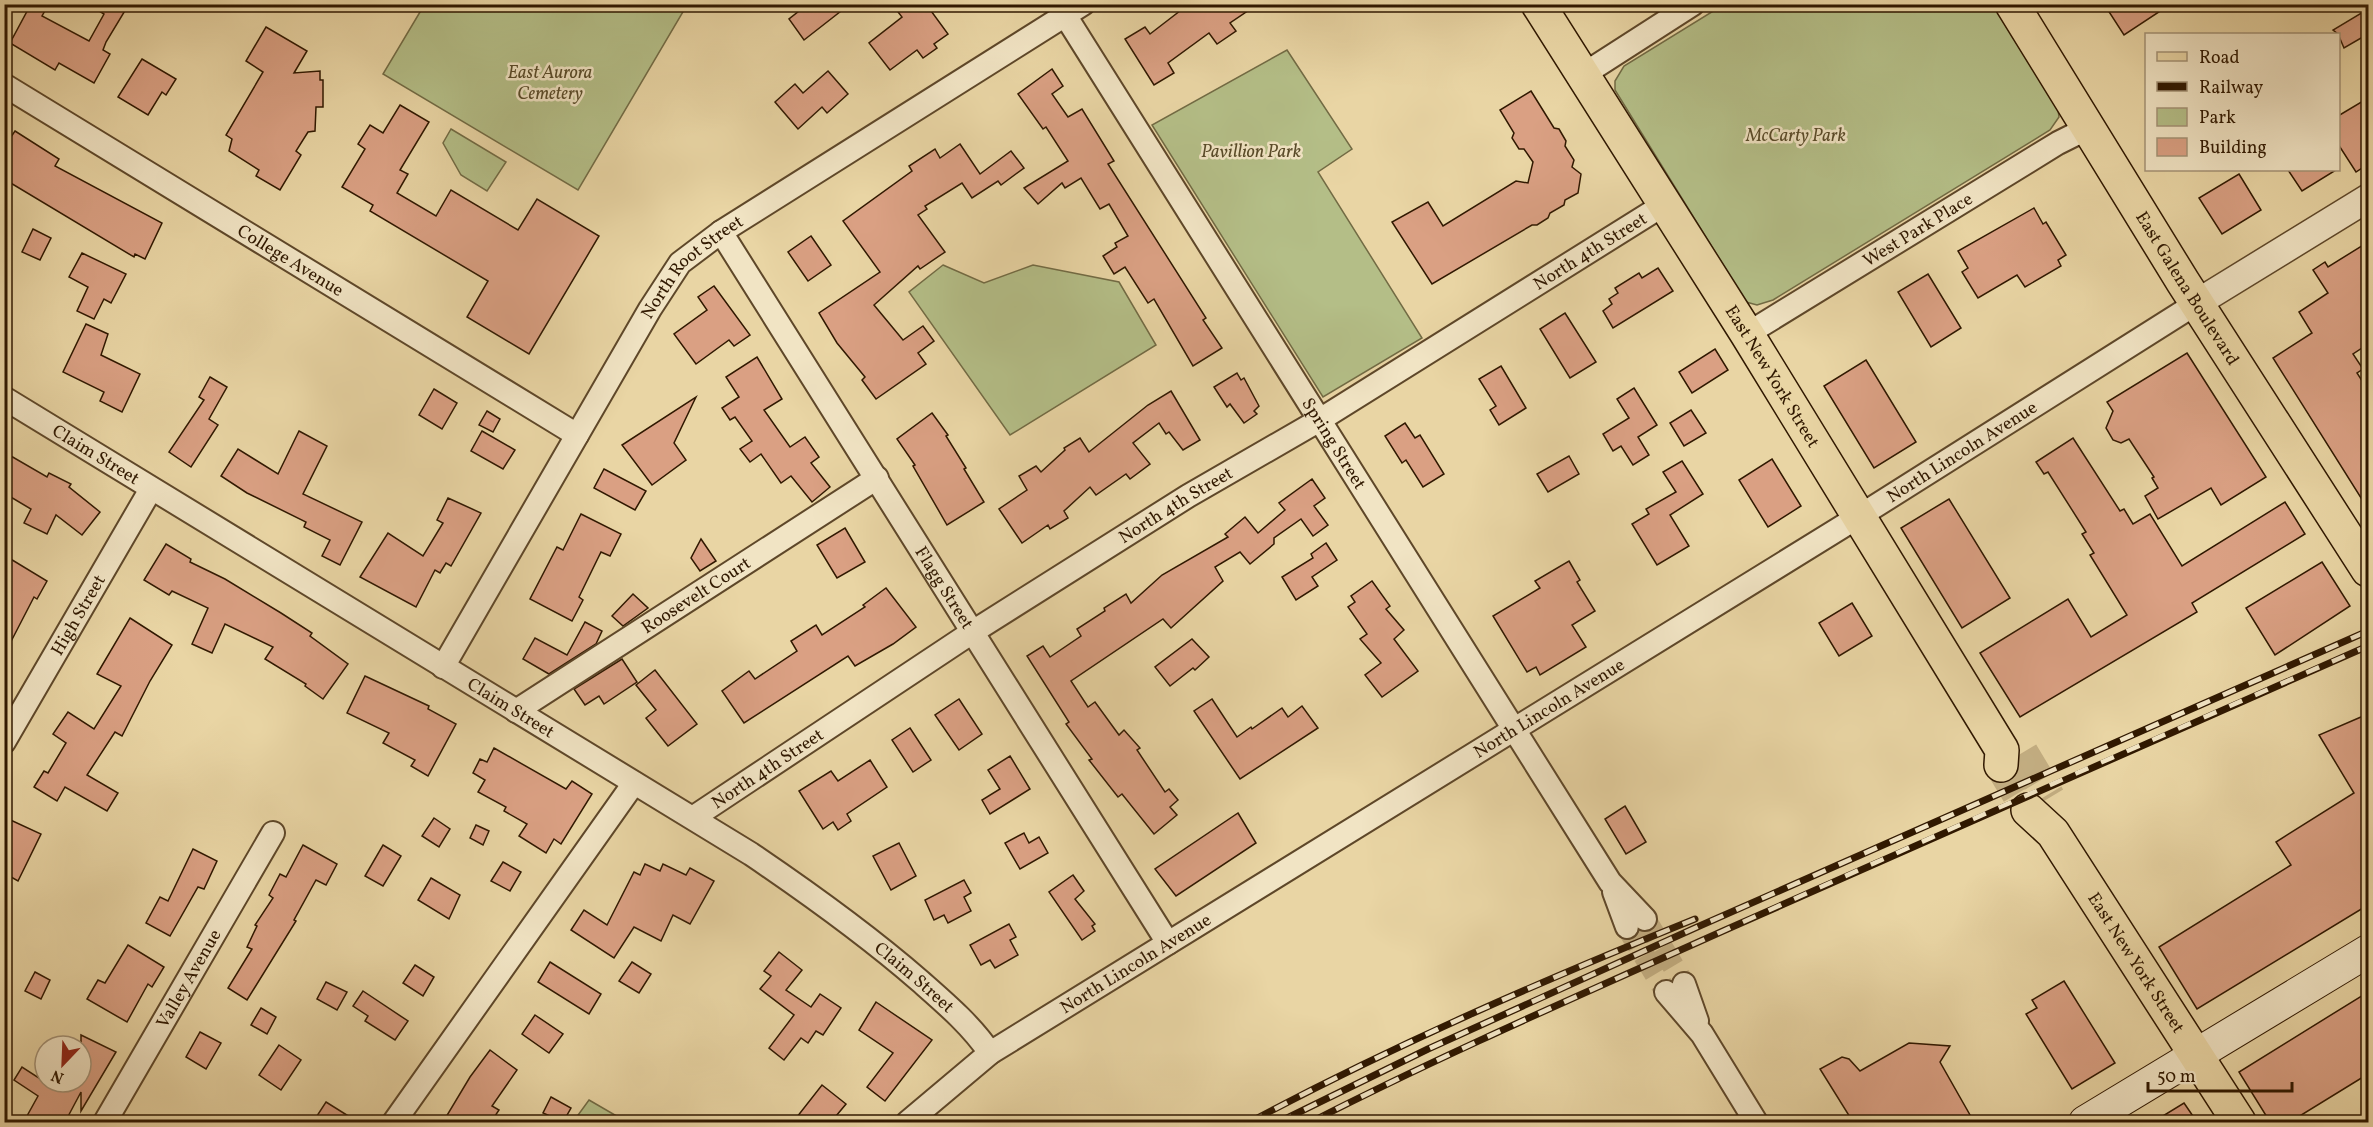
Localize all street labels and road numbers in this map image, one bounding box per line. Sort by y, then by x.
street label: West Park Place [1859,187,1978,274]
street label: North 4th Street [1529,207,1652,297]
street label: East Galena Boulevard [2129,207,2244,371]
street label: North Root Street [636,210,749,324]
street label: College Avenue [232,219,348,304]
street label: East New York Street [1718,301,1825,453]
street label: Spring Street [1295,393,1371,495]
street label: North Lincoln Avenue [1882,396,2043,510]
street label: Claim Street [47,419,144,492]
street label: North 4th Street [1114,462,1238,551]
street label: Flagg Street [908,542,979,635]
street label: Roosevelt Court [637,552,756,641]
street label: High Street [46,571,113,661]
street label: North Lincoln Avenue [1469,653,1630,765]
street label: Claim Street [462,672,559,745]
street label: North 4th Street [707,723,829,816]
street label: East New York Street [2080,888,2190,1039]
street label: North Lincoln Avenue [1056,908,1217,1021]
street label: Valley Avenue [151,925,228,1033]
street label: Claim Street [868,937,959,1020]

